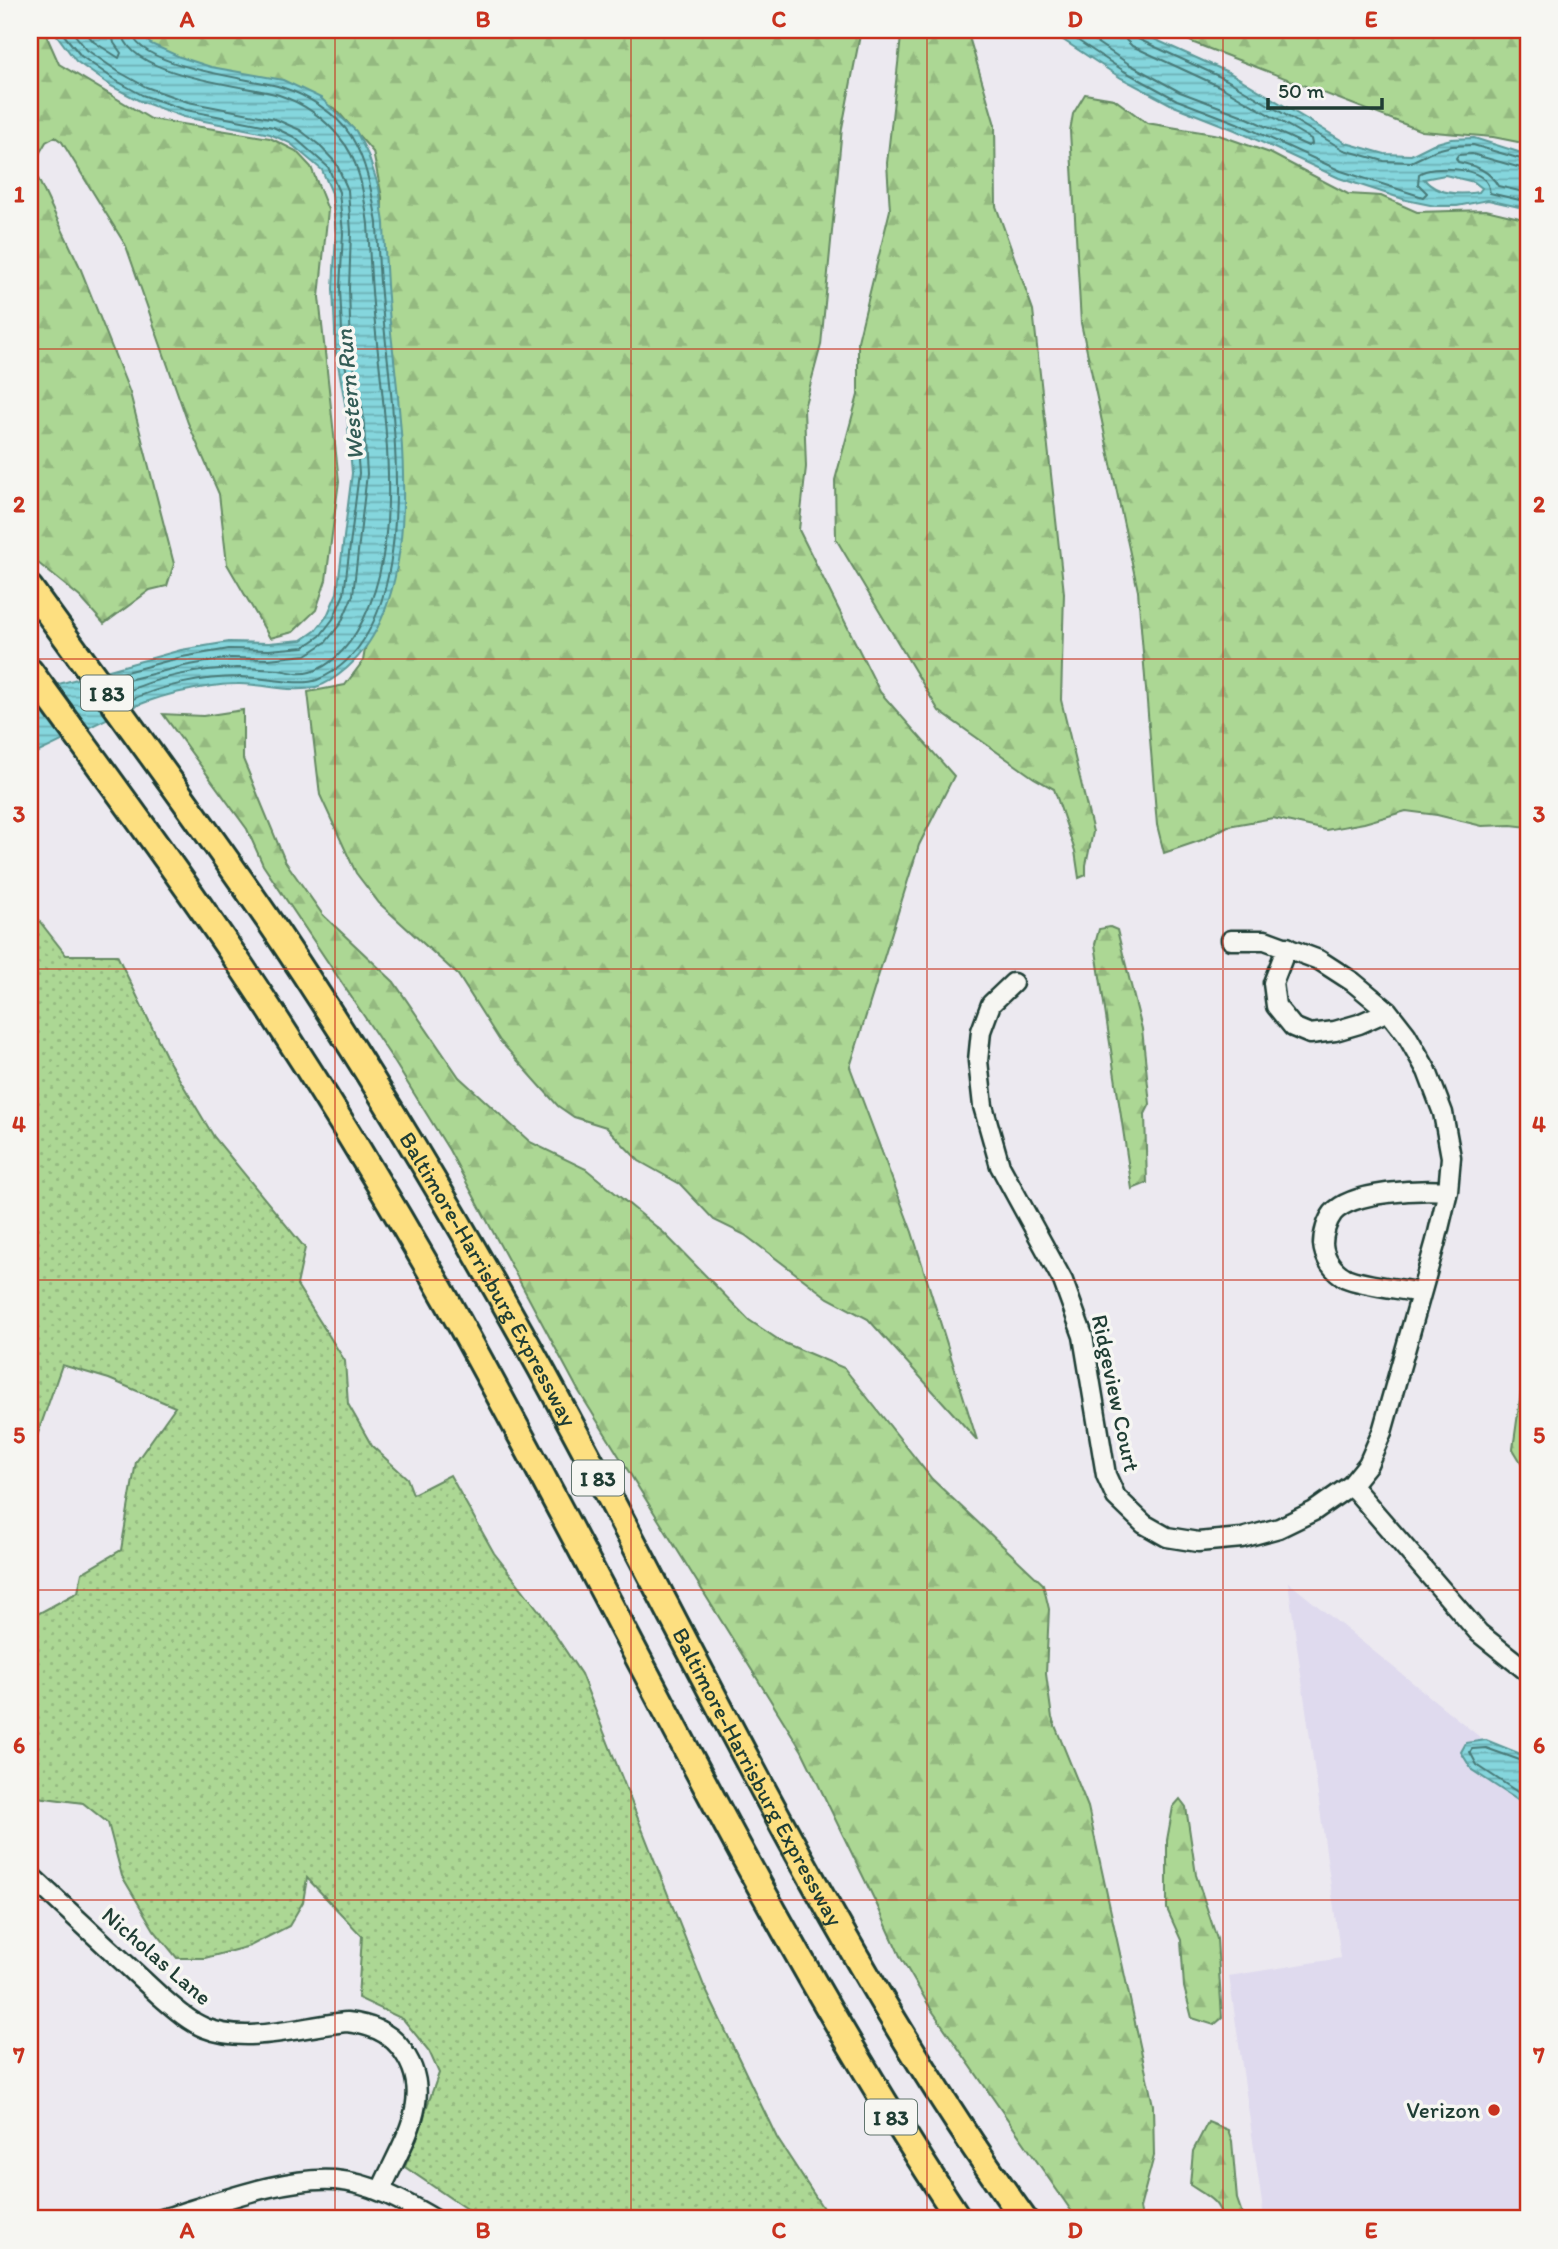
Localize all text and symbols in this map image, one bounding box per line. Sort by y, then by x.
text: A [179,5,195,33]
text: B [476,5,491,33]
text: C [772,5,787,33]
text: D [1067,5,1083,33]
text: E [1365,5,1378,33]
scale bar [1268,66,1381,110]
text: 50 m [1278,78,1325,103]
text: 1 [14,180,25,208]
text: 1 [1534,180,1545,208]
water label: Western Run [329,328,369,462]
text: 2 [13,490,26,518]
text: 2 [1533,490,1546,518]
road number: I 83 [81,676,133,710]
text: 3 [13,800,26,828]
text: 3 [1533,800,1546,828]
text: 4 [12,1110,26,1138]
text: 4 [1532,1110,1546,1138]
street label: Baltimore-Harrisburg Expressway [393,1127,584,1431]
street label: Ridgeview Court [1086,1312,1146,1474]
text: 5 [13,1421,25,1449]
text: 5 [1533,1421,1545,1449]
road number: I 83 [572,1460,624,1496]
street label: Baltimore-Harrisburg Expressway [666,1623,850,1931]
text: 6 [13,1731,25,1759]
text: 6 [1533,1731,1545,1759]
street label: Nicholas Lane [96,1901,218,2011]
text: 7 [12,2041,25,2069]
text: 7 [1532,2041,1545,2069]
place label: Verizon [1406,2096,1480,2124]
road number: I 83 [865,2100,917,2134]
marker: Verizon [1486,2102,1502,2118]
text: A [179,2216,195,2244]
text: B [476,2216,491,2244]
text: C [772,2216,787,2244]
text: D [1067,2216,1083,2244]
text: E [1365,2216,1378,2244]

